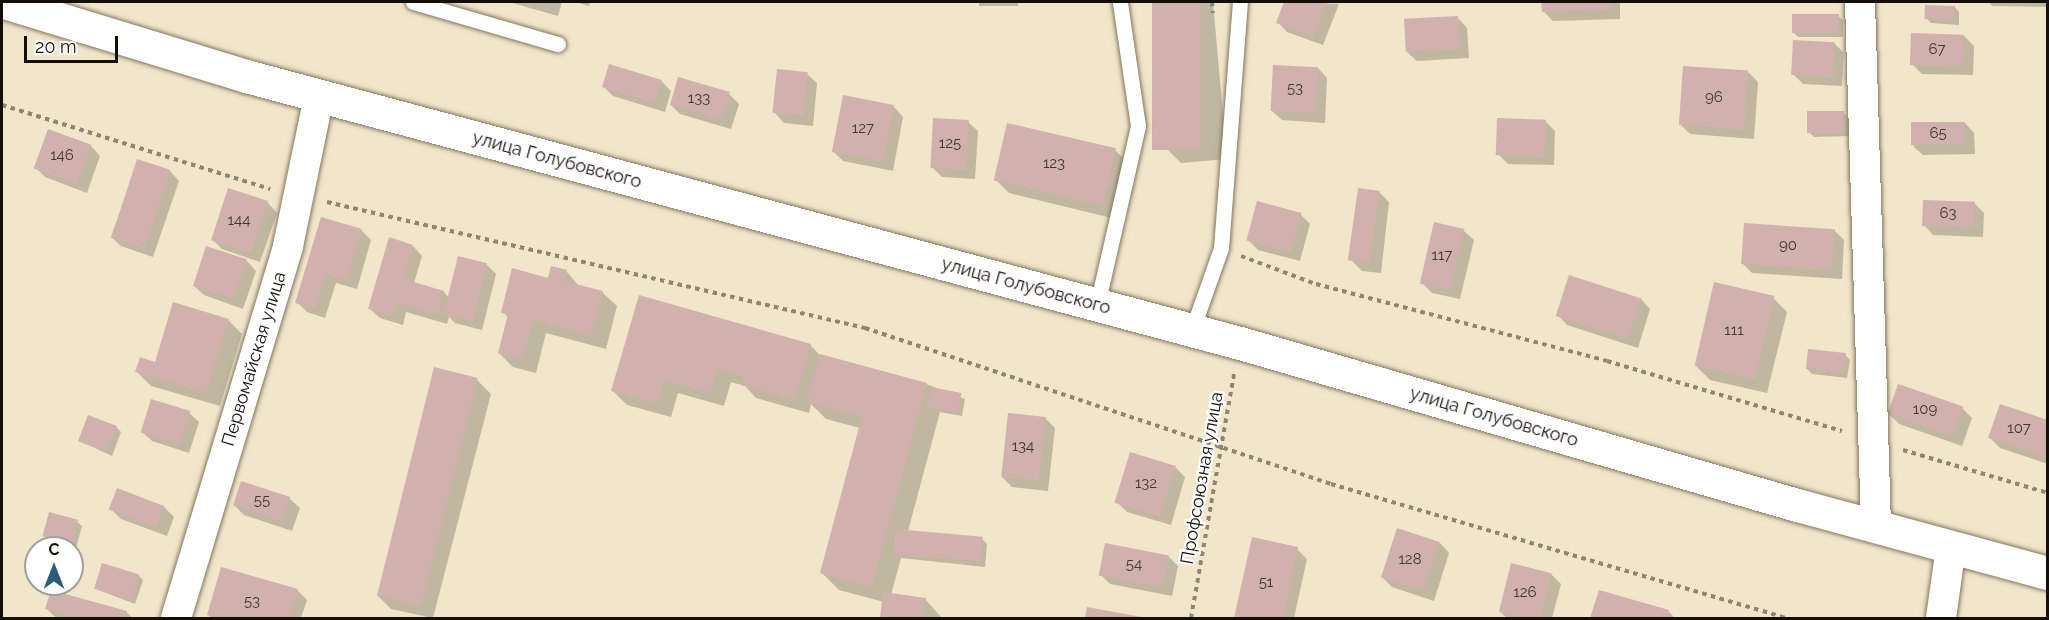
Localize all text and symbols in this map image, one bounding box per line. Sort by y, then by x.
scale bar [27,24,122,62]
text: 20 m [35,36,77,57]
house number: 67 [1928,41,1946,59]
house number: 53 [1287,80,1303,98]
house number: 96 [1705,89,1723,107]
house number: 133 [688,90,710,108]
house number: 127 [852,120,874,138]
house number: 65 [1929,125,1947,143]
street label: улица Голубовского [470,127,644,193]
house number: 125 [939,135,961,153]
house number: 146 [50,147,74,165]
house number: 123 [1043,155,1065,173]
house number: 63 [1939,205,1957,223]
house number: 144 [228,212,250,230]
house number: 90 [1779,237,1797,255]
house number: 117 [1432,247,1452,265]
street label: улица Голубовского [939,253,1113,319]
street label: Первомайская улица [217,269,291,449]
house number: 111 [1724,322,1744,340]
street label: улица Голубовского [1407,383,1581,451]
street label: Профсоюзная улица [1176,390,1228,566]
house number: 109 [1913,401,1937,419]
house number: 107 [2007,420,2031,438]
house number: 134 [1012,438,1034,456]
house number: 132 [1135,475,1157,493]
house number: 55 [254,492,270,510]
north arrow [24,536,84,596]
text: С [49,540,59,559]
house number: 128 [1398,551,1422,569]
house number: 54 [1126,556,1142,574]
house number: 51 [1259,574,1273,592]
house number: 126 [1513,584,1537,602]
house number: 53 [244,593,260,611]

